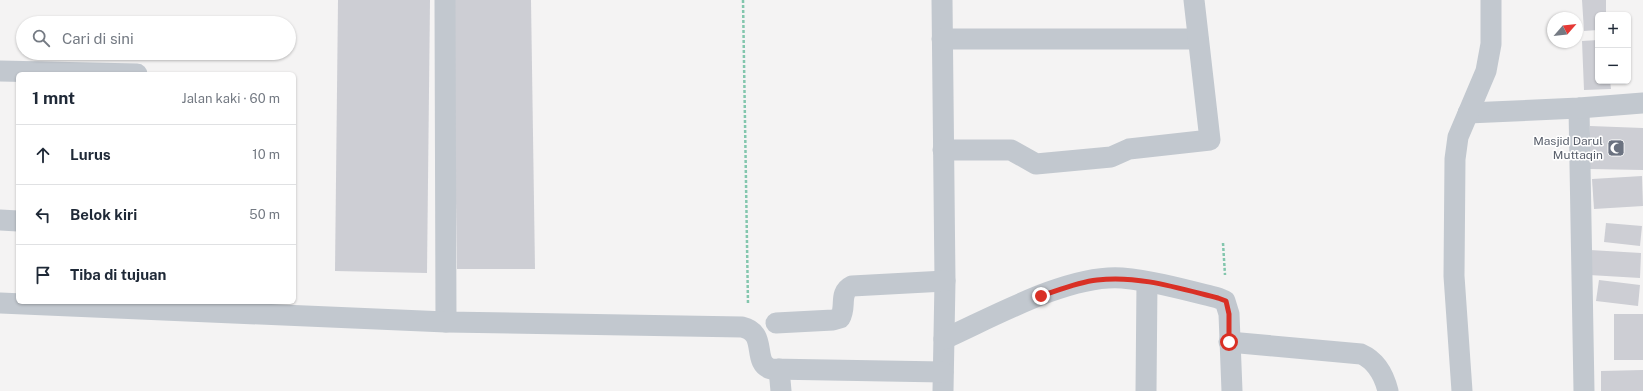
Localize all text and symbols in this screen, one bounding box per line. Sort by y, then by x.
north arrow [1547,12,1583,48]
map controls [1595,12,1631,84]
button: + [1595,12,1631,48]
search box [16,16,296,60]
icon: search [30,27,52,49]
text: Cari di sini [62,30,134,47]
button: − [1595,48,1631,84]
text: 1 mnt [32,88,75,108]
text: Jalan kaki · 60 m [182,91,280,106]
place label: Masjid Darul Muttaqin [1533,134,1603,162]
mosque icon: Masjid Darul Muttaqin [1606,138,1626,158]
icon: ahead [32,144,54,166]
text: Lurus [70,146,111,163]
text: 10 m [252,147,280,162]
icon: left [32,204,54,226]
text: Belok kiri [70,206,137,223]
text: 50 m [249,207,280,222]
icon: arrive [32,264,54,286]
text: Tiba di tujuan [70,266,166,283]
route end [1032,287,1050,305]
route start [1220,333,1238,351]

